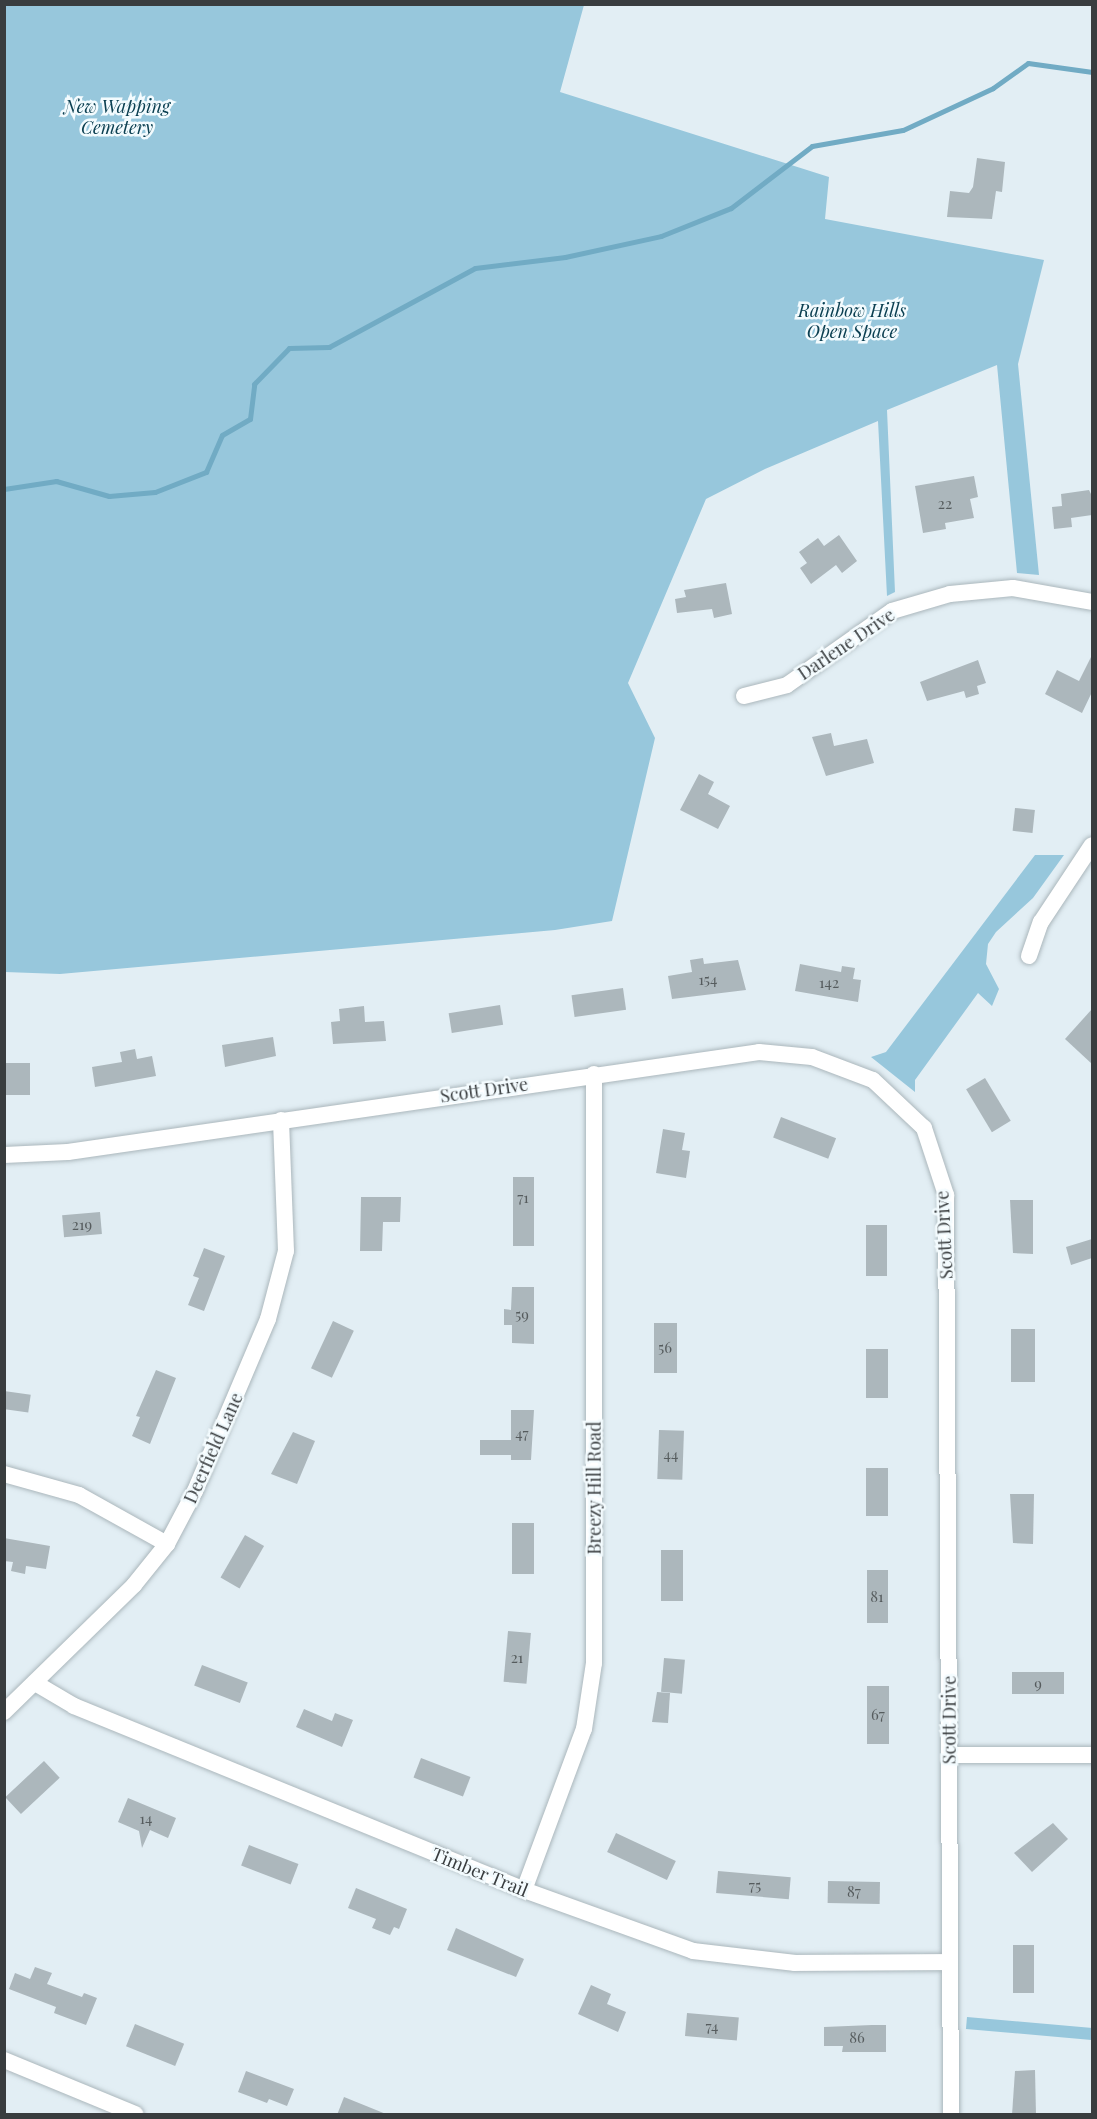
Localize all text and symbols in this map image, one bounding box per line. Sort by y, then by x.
park label: New Wapping Cemetery [64,96,170,138]
park label: Rainbow Hills Open Space [798,300,906,342]
house number: 22 [938,495,952,513]
street label: Darlene Drive [794,604,898,684]
house number: 154 [698,971,718,989]
house number: 142 [819,974,839,992]
street label: Scott Drive [438,1073,530,1107]
house number: 71 [517,1189,529,1207]
street label: Scott Drive [931,1190,957,1280]
house number: 219 [72,1216,92,1234]
house number: 59 [515,1306,529,1324]
house number: 56 [658,1339,672,1357]
street label: Deerfield Lane [179,1389,247,1507]
street label: Breezy Hill Road [583,1421,605,1555]
house number: 47 [515,1425,529,1443]
house number: 44 [664,1446,678,1464]
house number: 81 [870,1588,884,1606]
house number: 21 [511,1649,523,1667]
house number: 9 [1034,1675,1042,1693]
street label: Scott Drive [938,1676,960,1764]
house number: 67 [871,1706,885,1724]
house number: 14 [140,1810,152,1828]
street label: Timber Trail [428,1843,532,1901]
house number: 75 [749,1877,761,1895]
house number: 87 [847,1883,861,1901]
house number: 74 [706,2018,718,2036]
house number: 86 [849,2029,865,2047]

